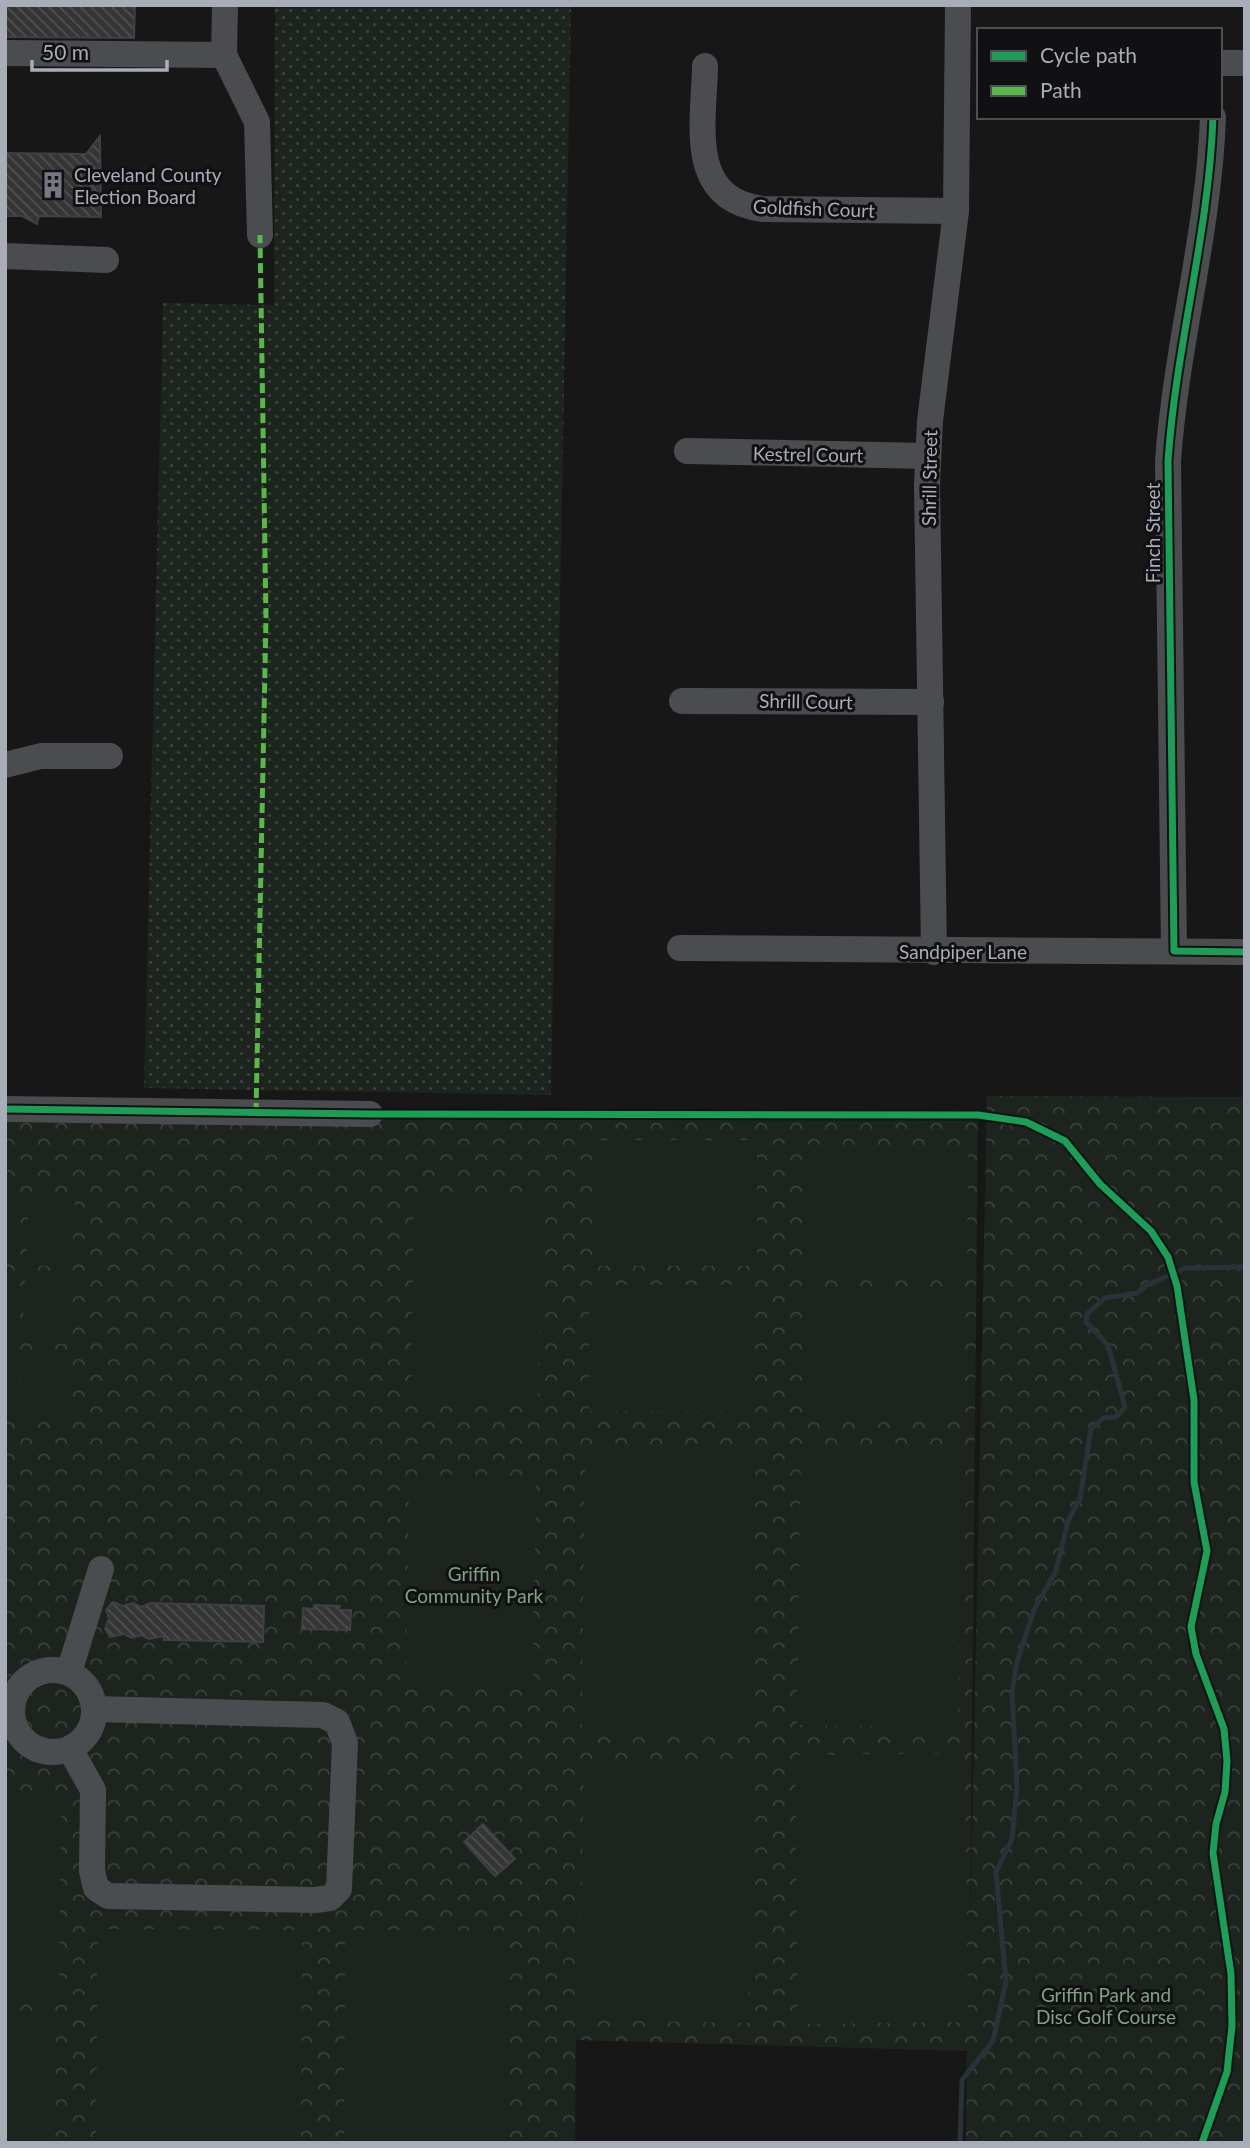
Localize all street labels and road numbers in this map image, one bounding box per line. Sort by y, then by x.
street label: Goldfish Court [753,194,875,222]
street label: Shrill Street [917,430,941,526]
street label: Kestrel Court [753,442,864,466]
street label: Finch Street [1141,483,1164,583]
street label: Shrill Court [759,689,853,713]
street label: Sandpiper Lane [899,940,1027,963]

